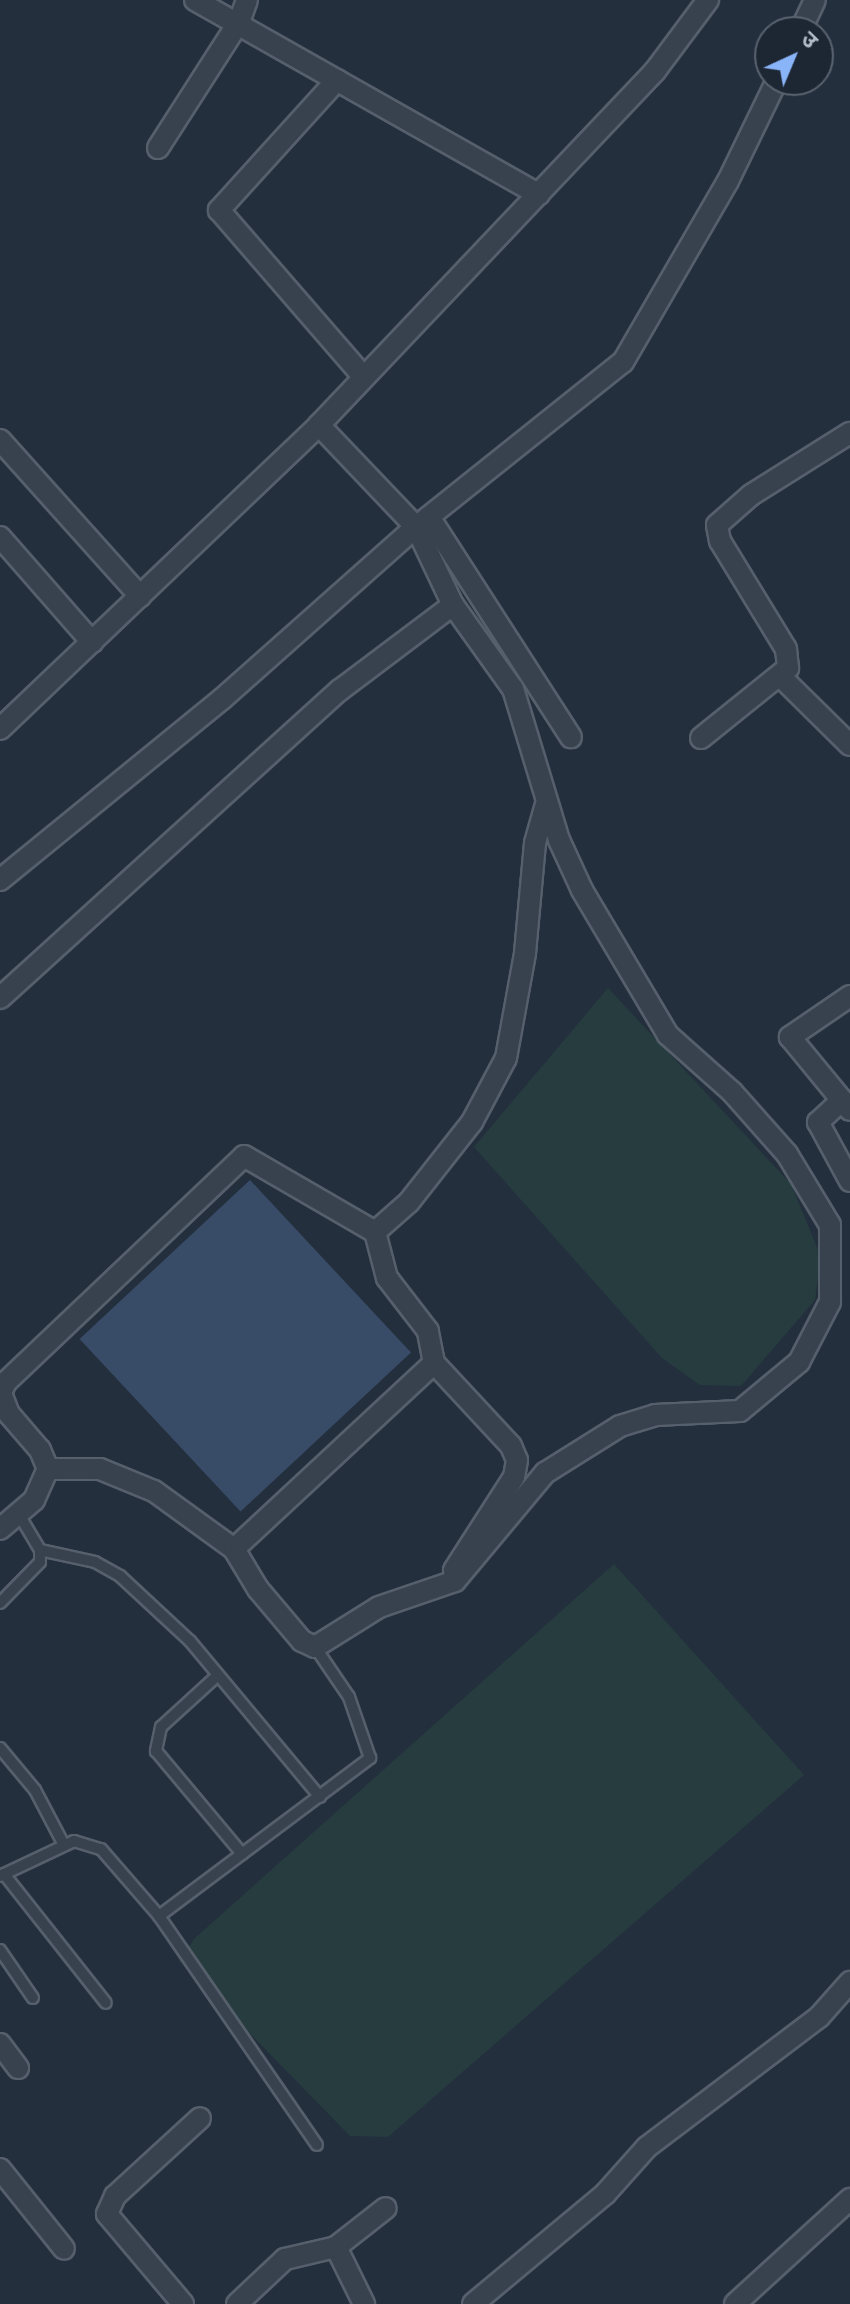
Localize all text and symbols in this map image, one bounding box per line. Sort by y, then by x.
north arrow [754,16,834,96]
text: उ [796,26,824,54]

